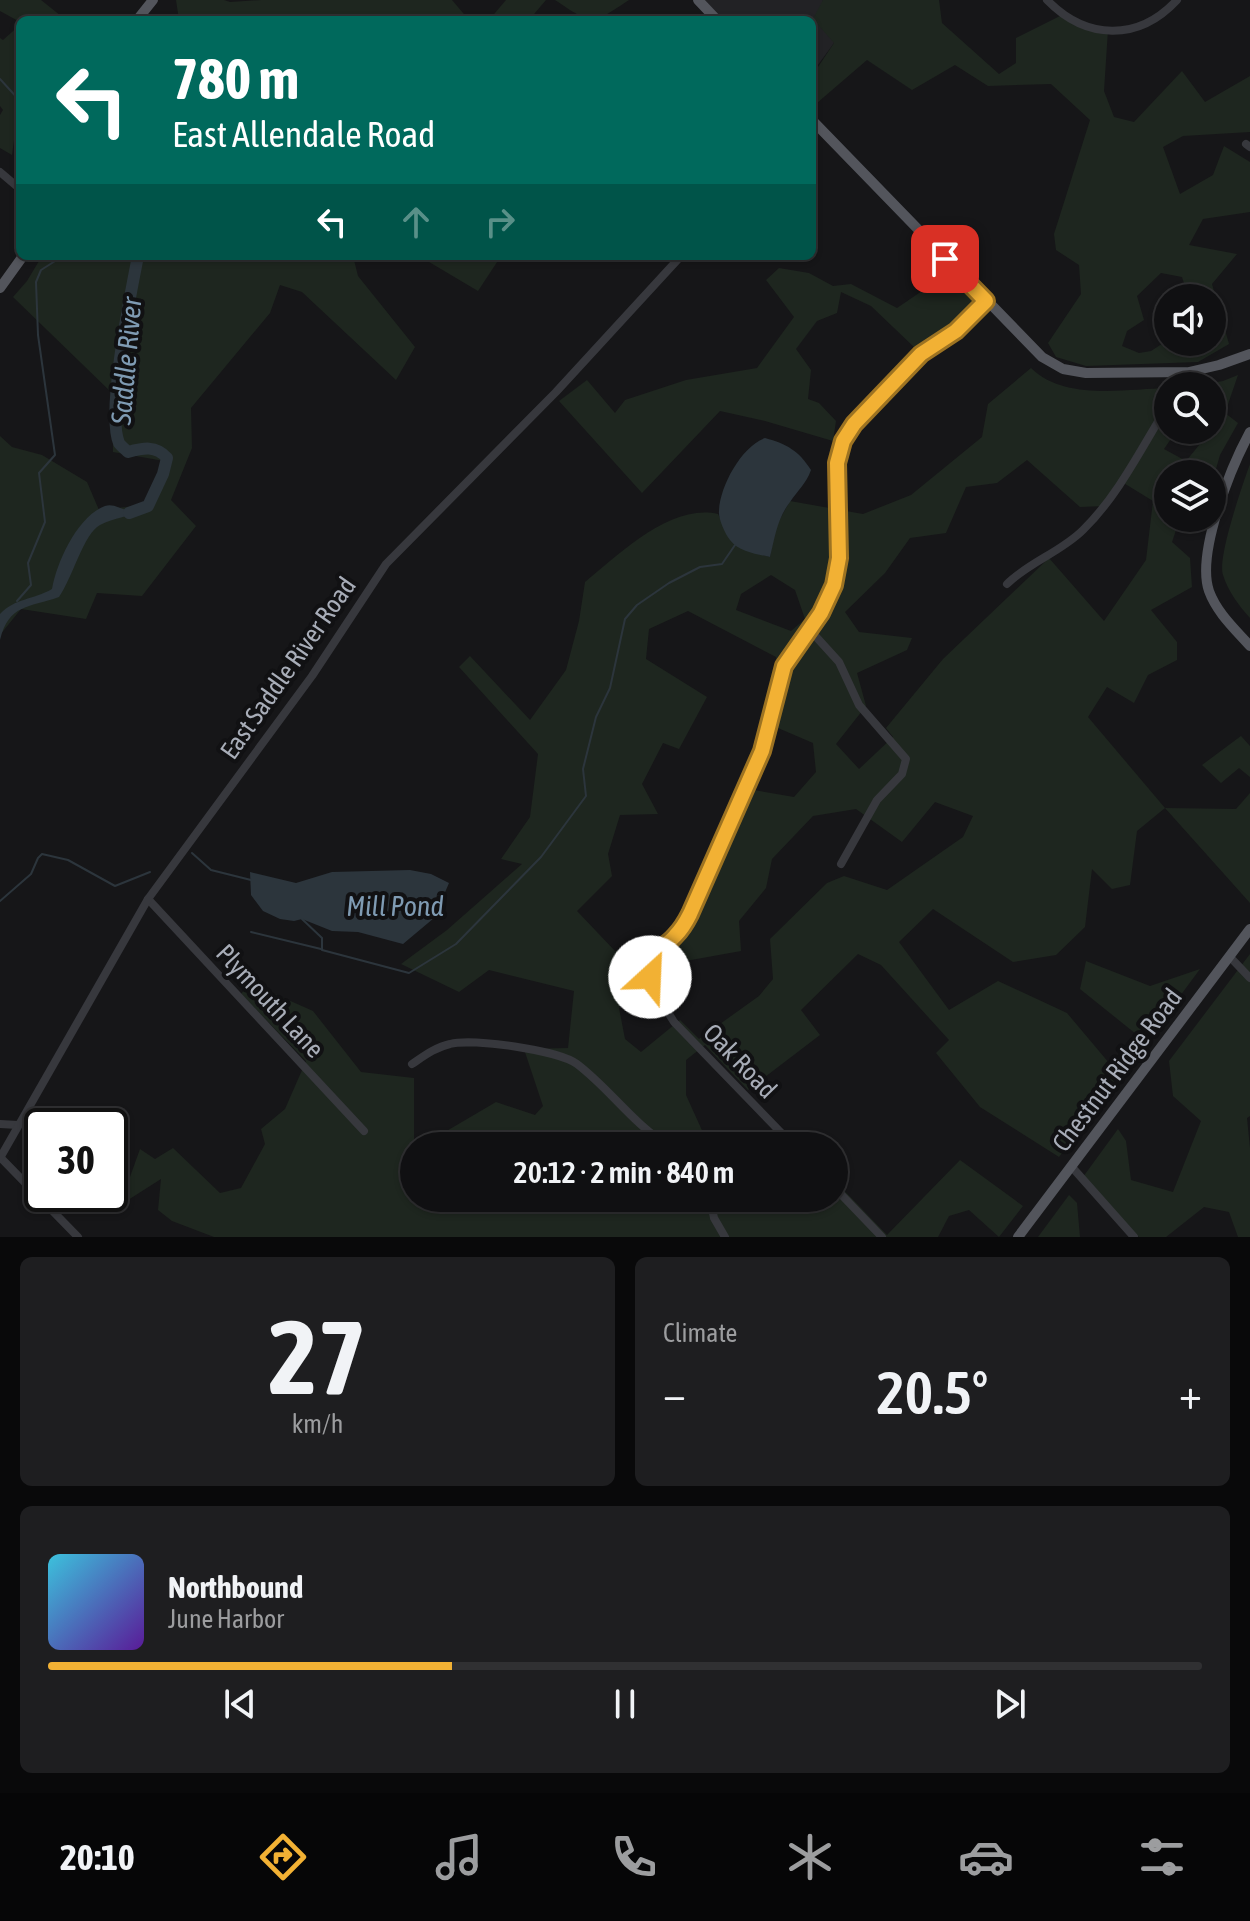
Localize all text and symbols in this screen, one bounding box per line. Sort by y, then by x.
text: 780 m [172,47,299,111]
icon: left [40,48,144,152]
text: East Allendale Road [172,113,435,155]
icon: left [310,200,354,244]
icon: ahead [394,200,438,244]
icon: right [478,200,522,244]
pin [911,225,979,293]
icon: arrive [923,237,967,281]
map controls [1154,284,1226,532]
button: sound [1154,284,1226,356]
water label: Saddle River [104,294,148,427]
button: search [1154,372,1226,444]
button: layers [1154,460,1226,532]
street label: East Saddle River Road [214,571,362,765]
water label: Mill Pond [346,890,444,922]
position arrow [608,935,692,1019]
street label: Plymouth Lane [210,938,330,1064]
street label: Chestnut Ridge Road [1046,983,1188,1157]
street label: Oak Road [697,1018,783,1104]
speed limit sign: 30 [24,1108,128,1212]
text: 20:12 · 2 min · 840 m [514,1155,734,1189]
text: 27 [269,1297,366,1416]
text: Climate [663,1318,737,1348]
text: 20.5° [877,1358,988,1427]
text: − [663,1368,686,1418]
text: + [1179,1368,1202,1418]
text: km/h [292,1409,343,1439]
text: Northbound [168,1570,303,1604]
text: June Harbor [168,1604,284,1634]
icon: previous [218,1682,262,1726]
icon: pause [603,1682,647,1726]
icon: next [988,1682,1032,1726]
icon: directions [255,1829,311,1885]
icon: music [431,1829,487,1885]
icon: phone [606,1829,662,1885]
icon: climate [782,1829,838,1885]
icon: car [958,1829,1014,1885]
icon: filters [1134,1829,1190,1885]
text: 20:10 [60,1836,135,1878]

